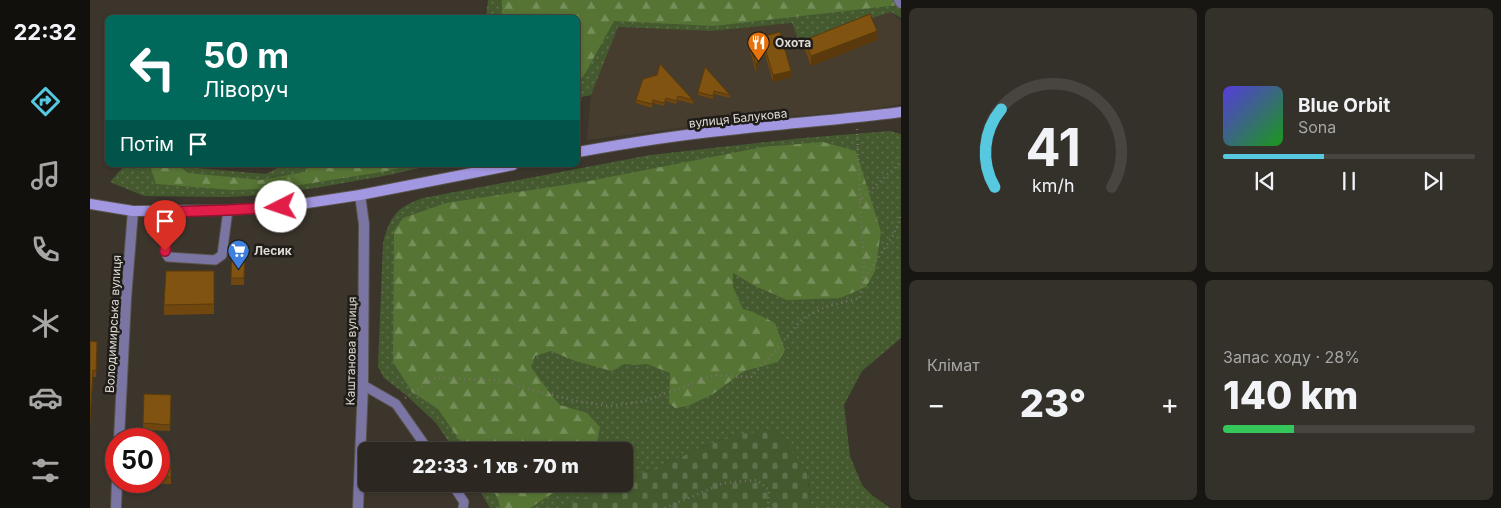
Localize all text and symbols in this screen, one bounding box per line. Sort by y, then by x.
text: 22:32 [13,19,77,45]
restaurant icon: Охота [747,30,771,61]
text: 50 m [203,34,289,76]
icon: left [120,35,185,100]
place label: Охота [775,35,811,50]
text: Ліворуч [203,76,288,102]
icon: directions [28,84,63,119]
text: Blue Orbit [1298,94,1390,117]
street label: вулиця Балукова [688,105,788,131]
text: 41 [1025,116,1081,179]
text: Sona [1298,117,1336,137]
icon: arrive [184,130,212,158]
text: Потім [120,133,174,156]
icon: music [28,158,63,193]
icon: previous [1251,167,1279,195]
icon: pause [1335,167,1363,195]
icon: next [1419,167,1447,195]
text: km/h [1032,175,1074,196]
position arrow [254,180,306,232]
pin [144,200,186,251]
icon: arrive [151,207,179,235]
icon: phone [28,232,63,267]
supermarket icon: Лесик [226,238,250,269]
place label: Лесик [254,243,292,258]
street label: Володимирська вулиця [102,254,124,394]
street label: Каштанова вулиця [343,296,359,406]
icon: climate [28,306,63,341]
text: Запас ходу · 28% [1223,347,1360,367]
text: Клімат [927,355,980,375]
text: 140 km [1223,372,1358,418]
icon: car [28,380,63,415]
text: 23° [1020,380,1086,426]
text: − [927,387,946,421]
text: + [1160,387,1179,421]
speed limit sign: 50 [105,428,170,493]
icon: filters [28,453,63,488]
text: 22:33 · 1 хв · 70 m [412,455,579,478]

